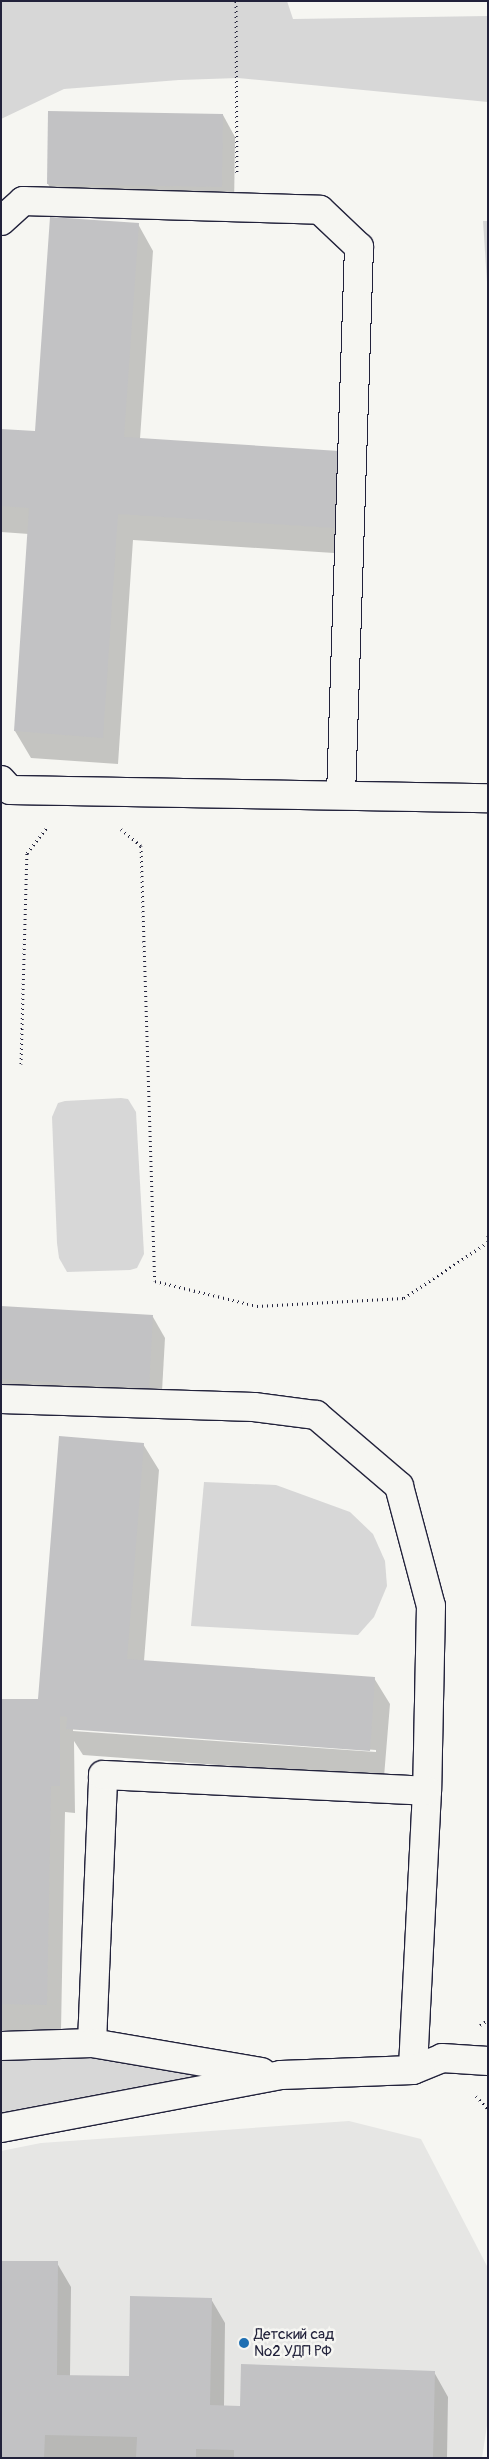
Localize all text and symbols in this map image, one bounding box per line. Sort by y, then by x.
place label: Детский сад №2 УДП РФ [254,2325,334,2360]
marker: Детский сад №2 УДП РФ [238,2337,250,2349]

